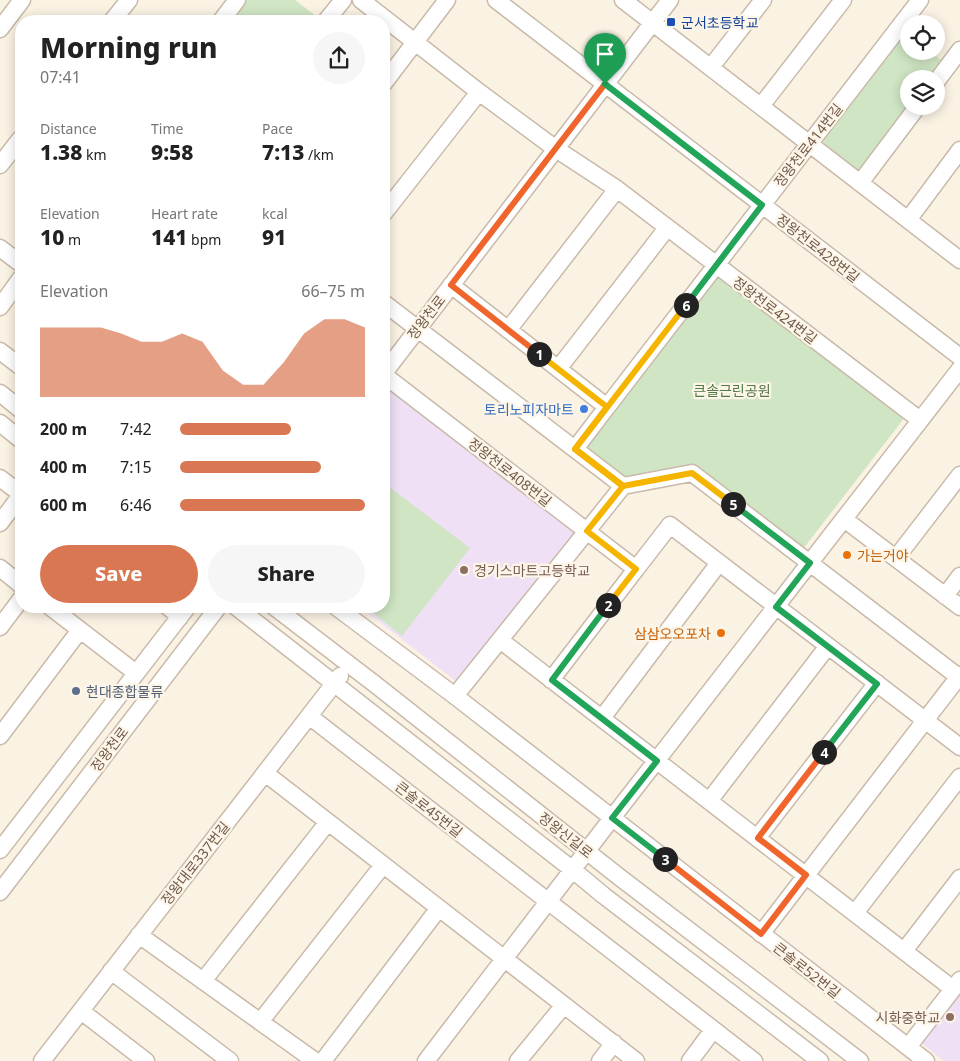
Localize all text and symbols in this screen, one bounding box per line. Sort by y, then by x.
place label: 군서초등학교 [681,13,758,32]
map controls [900,15,945,115]
button: locate [900,15,945,60]
marker: 군서초등학교 [665,16,677,28]
text: Morning run [40,28,218,66]
button: share [313,32,365,84]
pin [584,33,626,84]
icon: arrive [591,40,619,68]
text: 07:41 [40,66,81,88]
button: layers [900,70,945,115]
street label: 정왕천로414번길 [769,99,847,191]
text: Distance [40,119,97,138]
text: Time [151,119,183,138]
text: Pace [262,119,293,138]
text: 1.38 [40,138,82,166]
text: 9:58 [151,138,193,166]
text: 7:13 [262,138,304,166]
text: km [82,145,107,164]
text: /km [304,145,334,164]
text: Elevation [40,204,100,223]
text: Heart rate [151,204,218,223]
text: kcal [262,204,288,223]
street label: 정왕천로428번길 [772,209,864,287]
text: 10 [40,223,64,251]
text: 141 [151,223,187,251]
text: 91 [262,223,286,251]
text: m [64,230,81,249]
text: bpm [187,230,221,249]
street label: 정왕천로424번길 [729,272,821,348]
text: Elevation [40,280,108,302]
text: 66–75 m [301,280,365,302]
street label: 정왕천로 [403,291,449,343]
pin: 6 [674,292,698,318]
text: 6 [682,296,691,315]
pin: 1 [526,342,552,366]
text: 1 [535,345,544,364]
park label: 큰솔근린공원 [693,381,771,400]
place label: 토리노피자마트 [484,400,574,419]
marker: 토리노피자마트 [578,403,590,415]
text: 200 m [40,418,87,440]
text: 7:42 [120,418,152,440]
street label: 정왕천로408번길 [464,433,556,511]
text: 400 m [40,456,87,478]
text: 7:15 [120,456,152,478]
pin: 5 [720,492,746,516]
text: 600 m [40,494,87,516]
text: 6:46 [120,494,152,516]
text: 5 [729,495,738,514]
button: Save [40,545,198,603]
button: Share [208,545,365,603]
place label: 가는거야 [857,546,909,565]
marker: 가는거야 [841,549,853,561]
place label: 경기스마트고등학교 [474,561,590,580]
marker: 경기스마트고등학교 [458,564,470,576]
pin: 2 [596,592,620,618]
text: 2 [604,596,613,615]
place label: 삼삼오오포차 [634,624,711,643]
marker: 삼삼오오포차 [715,627,727,639]
place label: 현대종합물류 [86,682,163,701]
marker: 현대종합물류 [70,685,82,697]
street label: 정왕천로 [86,723,132,775]
pin: 4 [812,740,836,764]
text: 4 [820,743,829,762]
street label: 큰솔로45번길 [391,777,467,841]
street label: 정왕신길로 [535,808,597,862]
street label: 정왕대로337번길 [156,817,234,909]
pin: 3 [652,846,678,872]
text: 3 [661,850,670,869]
street label: 큰솔로52번길 [769,938,845,1002]
place label: 시화중학교 [876,1008,940,1027]
marker: 시화중학교 [944,1011,956,1023]

